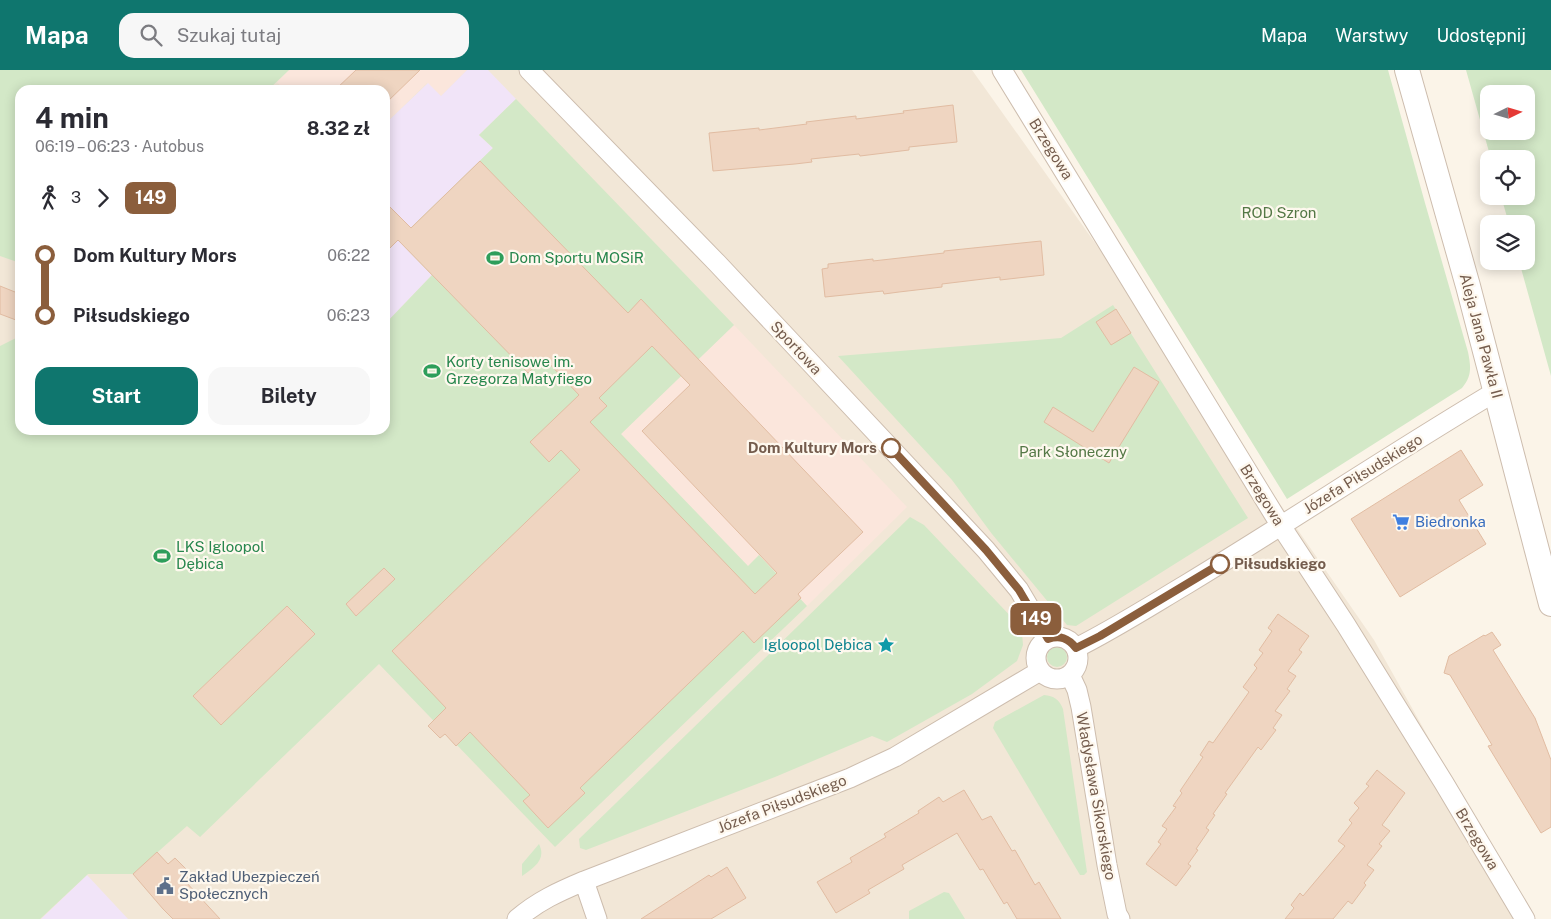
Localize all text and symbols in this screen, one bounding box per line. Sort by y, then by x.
search box [119,13,469,58]
text: Mapa [25,21,89,49]
icon: search [137,21,165,49]
text: Szukaj tutaj [177,24,281,46]
text: Mapa [1261,25,1307,46]
text: Warstwy [1335,25,1408,46]
text: Udostępnij [1436,25,1526,46]
north arrow [1480,85,1535,140]
map controls [1480,85,1535,270]
text: 4 min [35,101,109,134]
street label: Brzegowa [1026,115,1077,182]
text: 8.32 zł [307,117,370,139]
text: 06:19 – 06:23 · Autobus [35,137,204,156]
button: locate [1480,150,1535,205]
icon: walk [35,184,63,212]
icon: forward [89,184,117,212]
text: 149 [135,187,166,208]
text: 3 [71,188,81,207]
park label: ROD Szron [1241,204,1317,221]
button: layers [1480,215,1535,270]
text: Dom Kultury Mors [73,244,237,266]
text: 06:22 [327,246,370,265]
sports icon: Dom Sportu MOSiR [485,248,505,268]
place label: Dom Sportu MOSiR [509,249,644,266]
street label: Aleja Jana Pawła II [1457,272,1506,400]
text: Piłsudskiego [73,304,190,326]
text: 06:23 [327,306,370,325]
street label: Sportowa [767,317,825,378]
place label: Korty tenisowe im. Grzegorza Matyfiego [446,353,592,387]
sports icon: Korty tenisowe im. Grzegorza Matyfiego [422,361,442,381]
button: Start [35,367,198,425]
button: Bilety [208,367,370,425]
street label: Józefa Piłsudskiego [1300,430,1425,517]
marker: Dom Kultury Mors [881,438,901,458]
place label: Dom Kultury Mors [748,439,877,456]
park label: Park Słoneczny [1019,443,1127,460]
street label: Brzegowa [1237,461,1288,528]
supermarket icon: Biedronka [1391,512,1411,532]
place label: Biedronka [1415,513,1486,530]
place label: LKS Igloopol Dębica [176,538,265,572]
sports icon: LKS Igloopol Dębica [152,546,172,566]
marker: Piłsudskiego [1210,554,1230,574]
place label: Piłsudskiego [1234,555,1327,572]
line badge: 149 [1007,603,1065,635]
text: 149 [1020,608,1052,629]
place icon: Igloopol Dębica [876,635,896,655]
place label: Igloopol Dębica [764,636,872,653]
street label: Władysława Sikorskiego [1073,710,1120,881]
street label: Józefa Piłsudskiego [715,771,849,836]
street label: Brzegowa [1452,805,1502,873]
place label: Zakład Ubezpieczeń Społecznych [179,868,320,902]
public building icon: Zakład Ubezpieczeń Społecznych [155,876,175,896]

